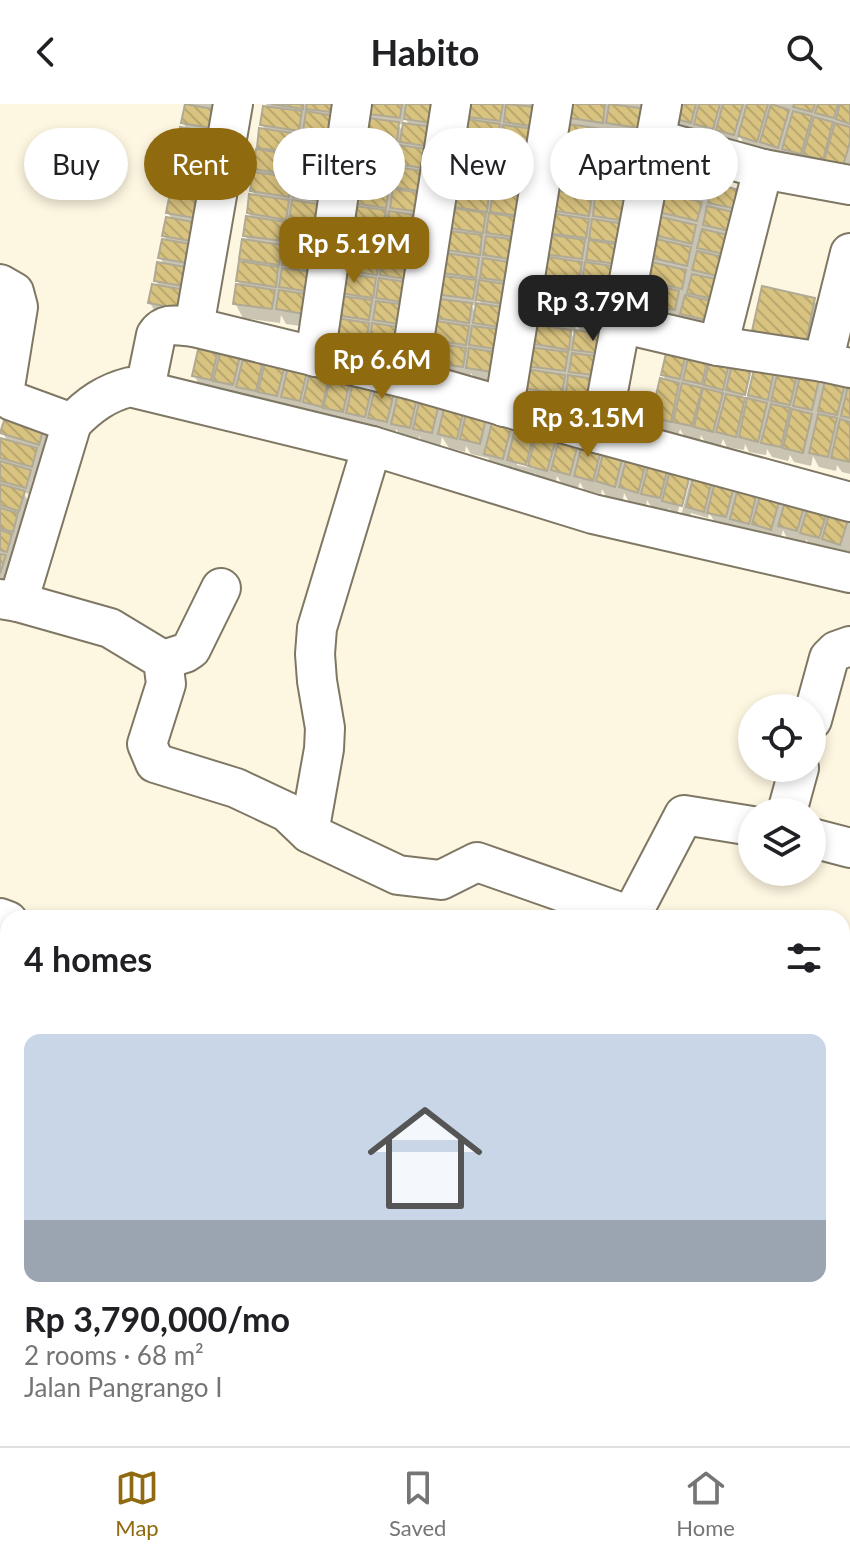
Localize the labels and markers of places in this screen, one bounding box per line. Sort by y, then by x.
pin: Rp 5.19M [271,217,437,285]
pin: Rp 3.79M [510,275,676,343]
pin: Rp 6.6M [308,333,456,401]
pin: Rp 3.15M [505,391,671,459]

